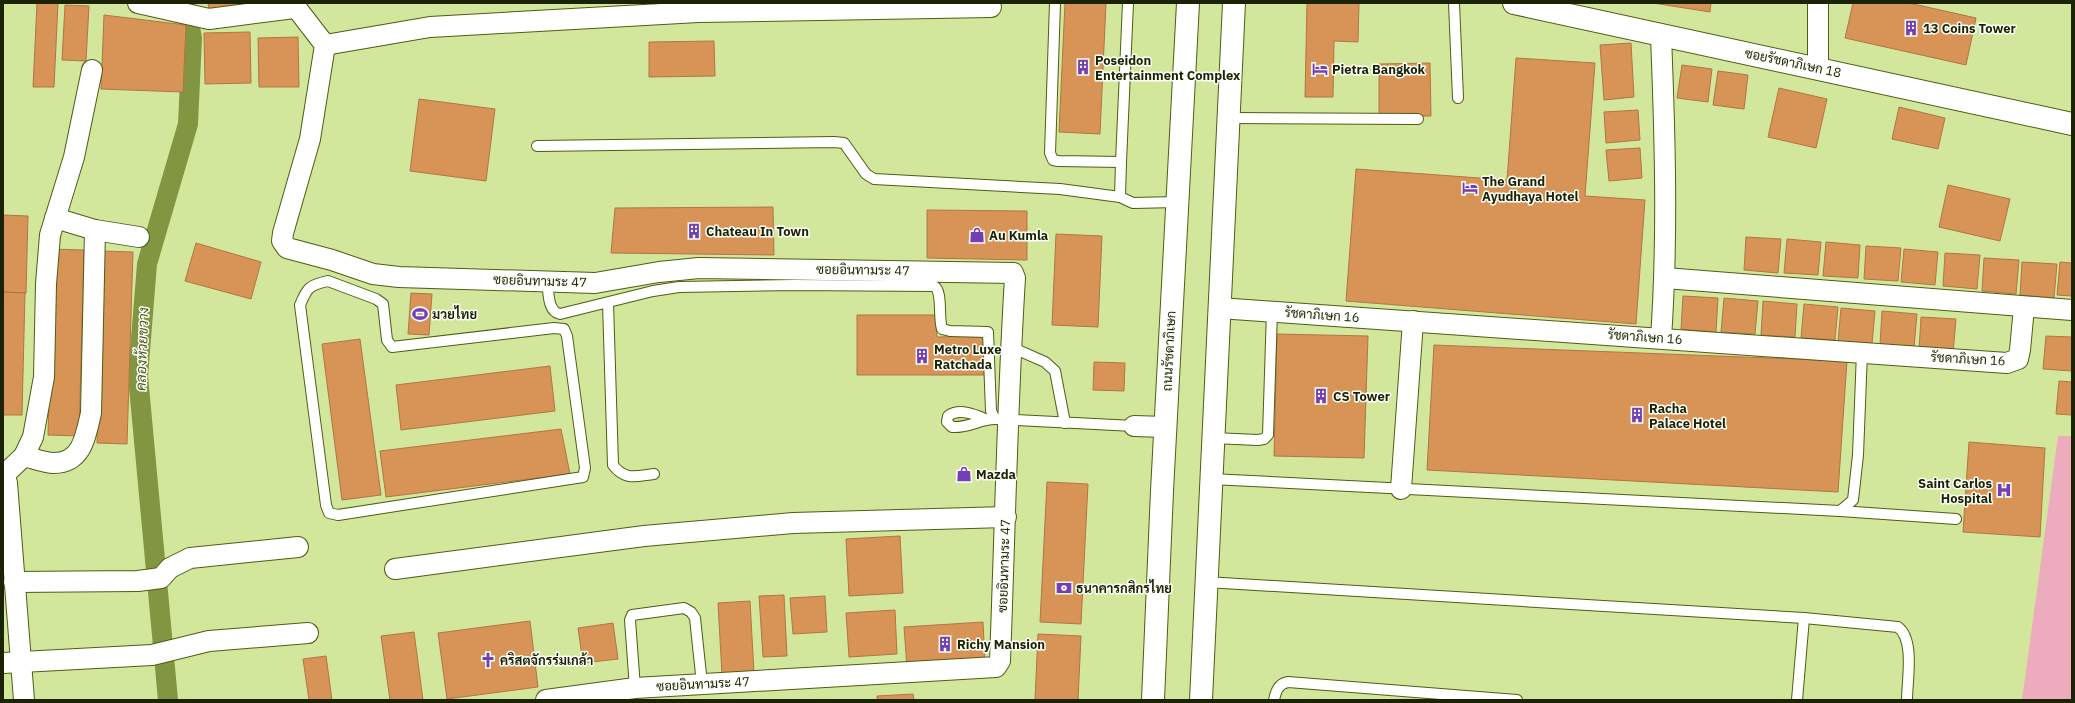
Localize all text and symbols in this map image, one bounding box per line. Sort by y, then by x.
building icon: 13 Coins Tower [1902,19,1920,37]
place label: 13 Coins Tower [1923,20,2016,37]
street label: ซอยรัชดาภิเษก 18 [1743,44,1843,82]
place label: Poseidon Entertainment Complex [1095,52,1241,84]
building icon: Poseidon Entertainment Complex [1074,58,1092,76]
hotel icon: Pietra Bangkok [1311,60,1329,78]
place label: Pietra Bangkok [1332,61,1426,78]
place label: The Grand Ayudhaya Hotel [1482,173,1578,205]
hotel icon: The Grand Ayudhaya Hotel [1461,179,1479,197]
building icon: Chateau In Town [685,222,703,240]
place label: Chateau In Town [706,223,809,240]
shop icon: Au Kumla [968,226,986,244]
place label: Au Kumla [989,227,1048,244]
street label: ซอยอินทามระ 47 [816,261,910,279]
street label: ซอยอินทามระ 47 [493,271,587,291]
street label: รัชดาภิเษก 16 [1284,304,1360,326]
sports icon: มวยไทย [411,305,429,323]
place label: มวยไทย [432,305,477,323]
water label: คลองห้วยขวาง [132,307,152,391]
street label: ถนนรัชดาภิเษก [1158,310,1180,392]
street label: รัชดาภิเษก 16 [1607,326,1683,348]
place label: Metro Luxe Ratchada [934,341,1001,373]
building icon: Metro Luxe Ratchada [913,347,931,365]
street label: รัชดาภิเษก 16 [1930,349,2006,369]
building icon: CS Tower [1312,387,1330,405]
place label: CS Tower [1333,388,1390,405]
place label: Racha Palace Hotel [1649,400,1726,432]
building icon: Racha Palace Hotel [1628,406,1646,424]
shop icon: Mazda [955,465,973,483]
place label: Mazda [976,466,1016,483]
place label: Saint Carlos Hospital [1918,475,1992,507]
hospital icon: Saint Carlos Hospital [1995,481,2013,499]
street label: ซอยอินทามระ 47 [994,519,1014,613]
bank icon: ธนาคารกสิกรไทย [1055,579,1073,597]
place label: ธนาคารกสิกรไทย [1076,579,1172,597]
building icon: Richy Mansion [936,635,954,653]
place label: Richy Mansion [957,636,1045,653]
church icon: คริสตจักรร่มเกล้า [479,651,497,669]
place label: คริสตจักรร่มเกล้า [500,652,593,669]
street label: ซอยอินทามระ 47 [656,673,750,695]

